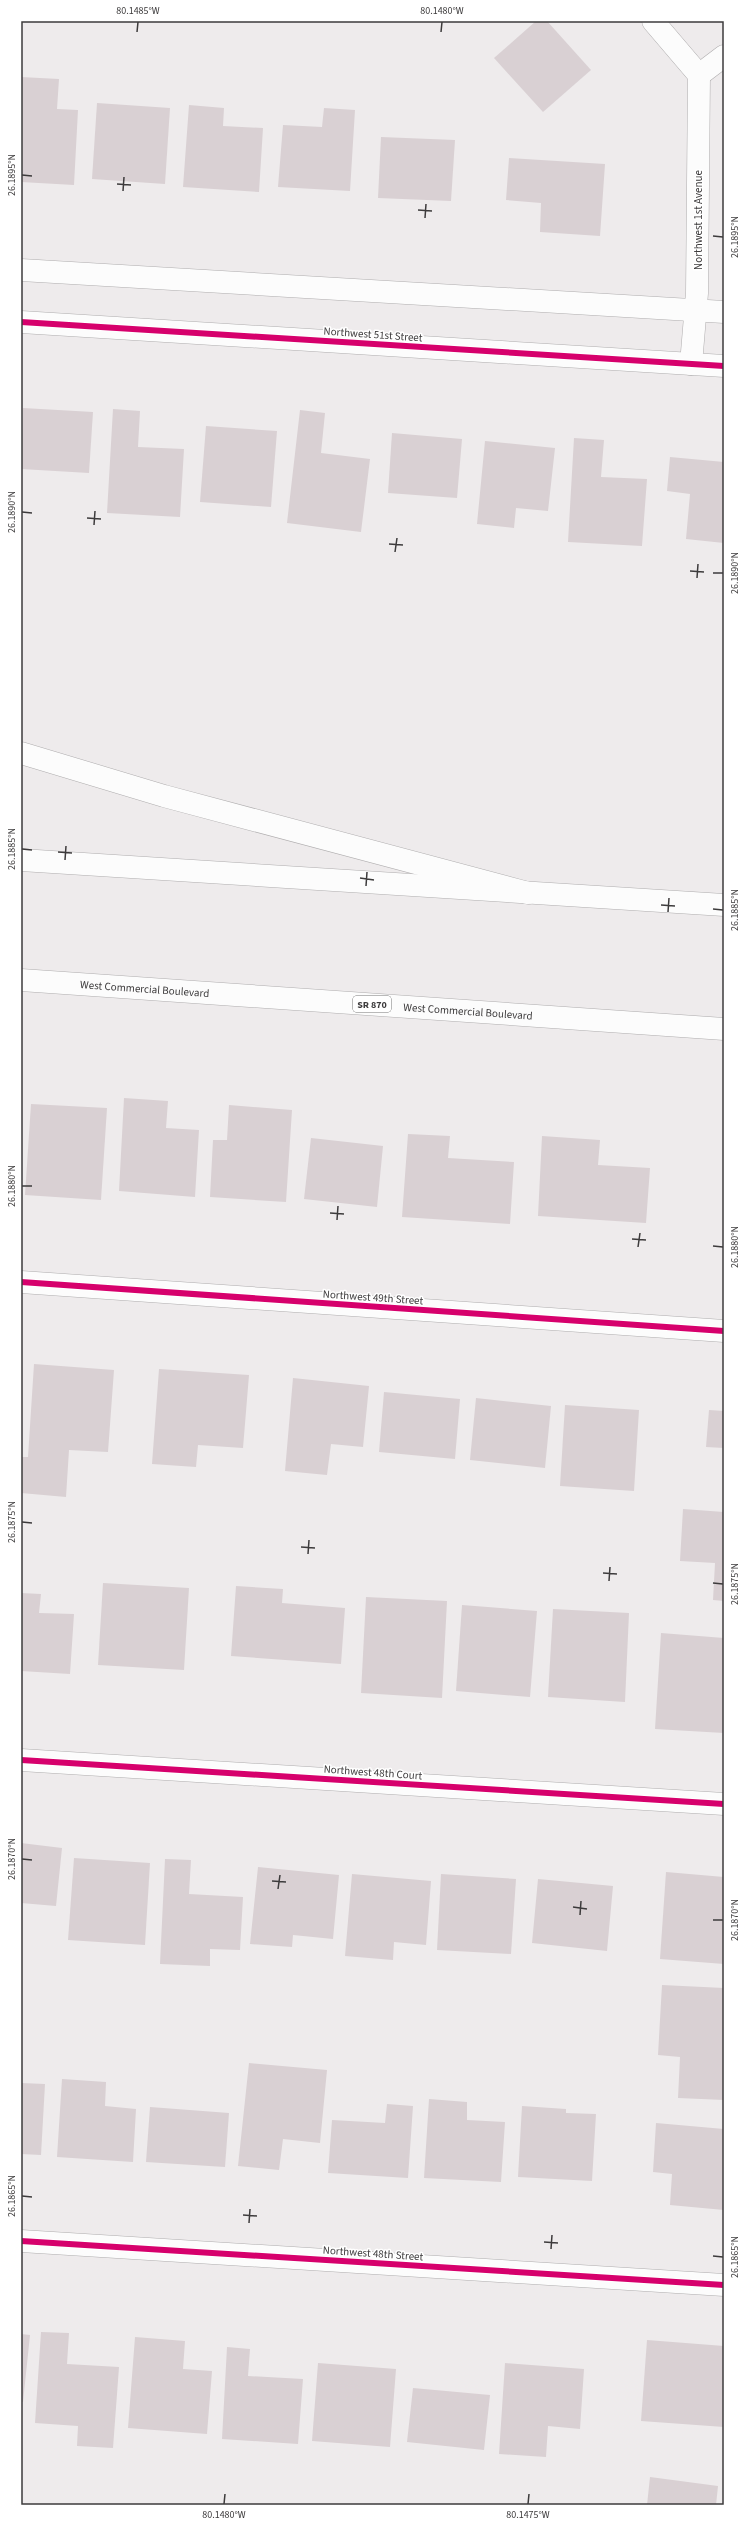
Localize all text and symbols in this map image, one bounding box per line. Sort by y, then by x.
text: 80.1485°W [116,4,160,18]
text: 80.1480°W [420,4,464,18]
text: 26.1895°N [5,154,19,196]
street label: Northwest 1st Avenue [691,170,706,270]
text: 26.1895°N [728,216,742,258]
street label: Northwest 51st Street [323,324,423,345]
text: 26.1890°N [5,491,19,533]
text: 26.1890°N [728,552,742,594]
text: 26.1885°N [5,828,19,870]
text: 26.1885°N [728,889,742,931]
street label: West Commercial Boulevard [80,977,210,1001]
road number: SR 870 [353,996,391,1012]
street label: West Commercial Boulevard [403,1000,533,1024]
text: 26.1880°N [5,1165,19,1207]
text: 26.1880°N [728,1226,742,1268]
street label: Northwest 49th Street [322,1287,424,1309]
text: 26.1875°N [5,1501,19,1543]
text: 26.1875°N [728,1563,742,1605]
street label: Northwest 48th Court [323,1762,423,1783]
text: 26.1870°N [5,1838,19,1880]
text: 26.1870°N [728,1899,742,1941]
text: 26.1865°N [5,2175,19,2217]
text: 26.1865°N [728,2236,742,2278]
street label: Northwest 48th Street [322,2243,424,2265]
text: 80.1480°W [202,2508,246,2522]
text: 80.1475°W [506,2508,550,2522]

